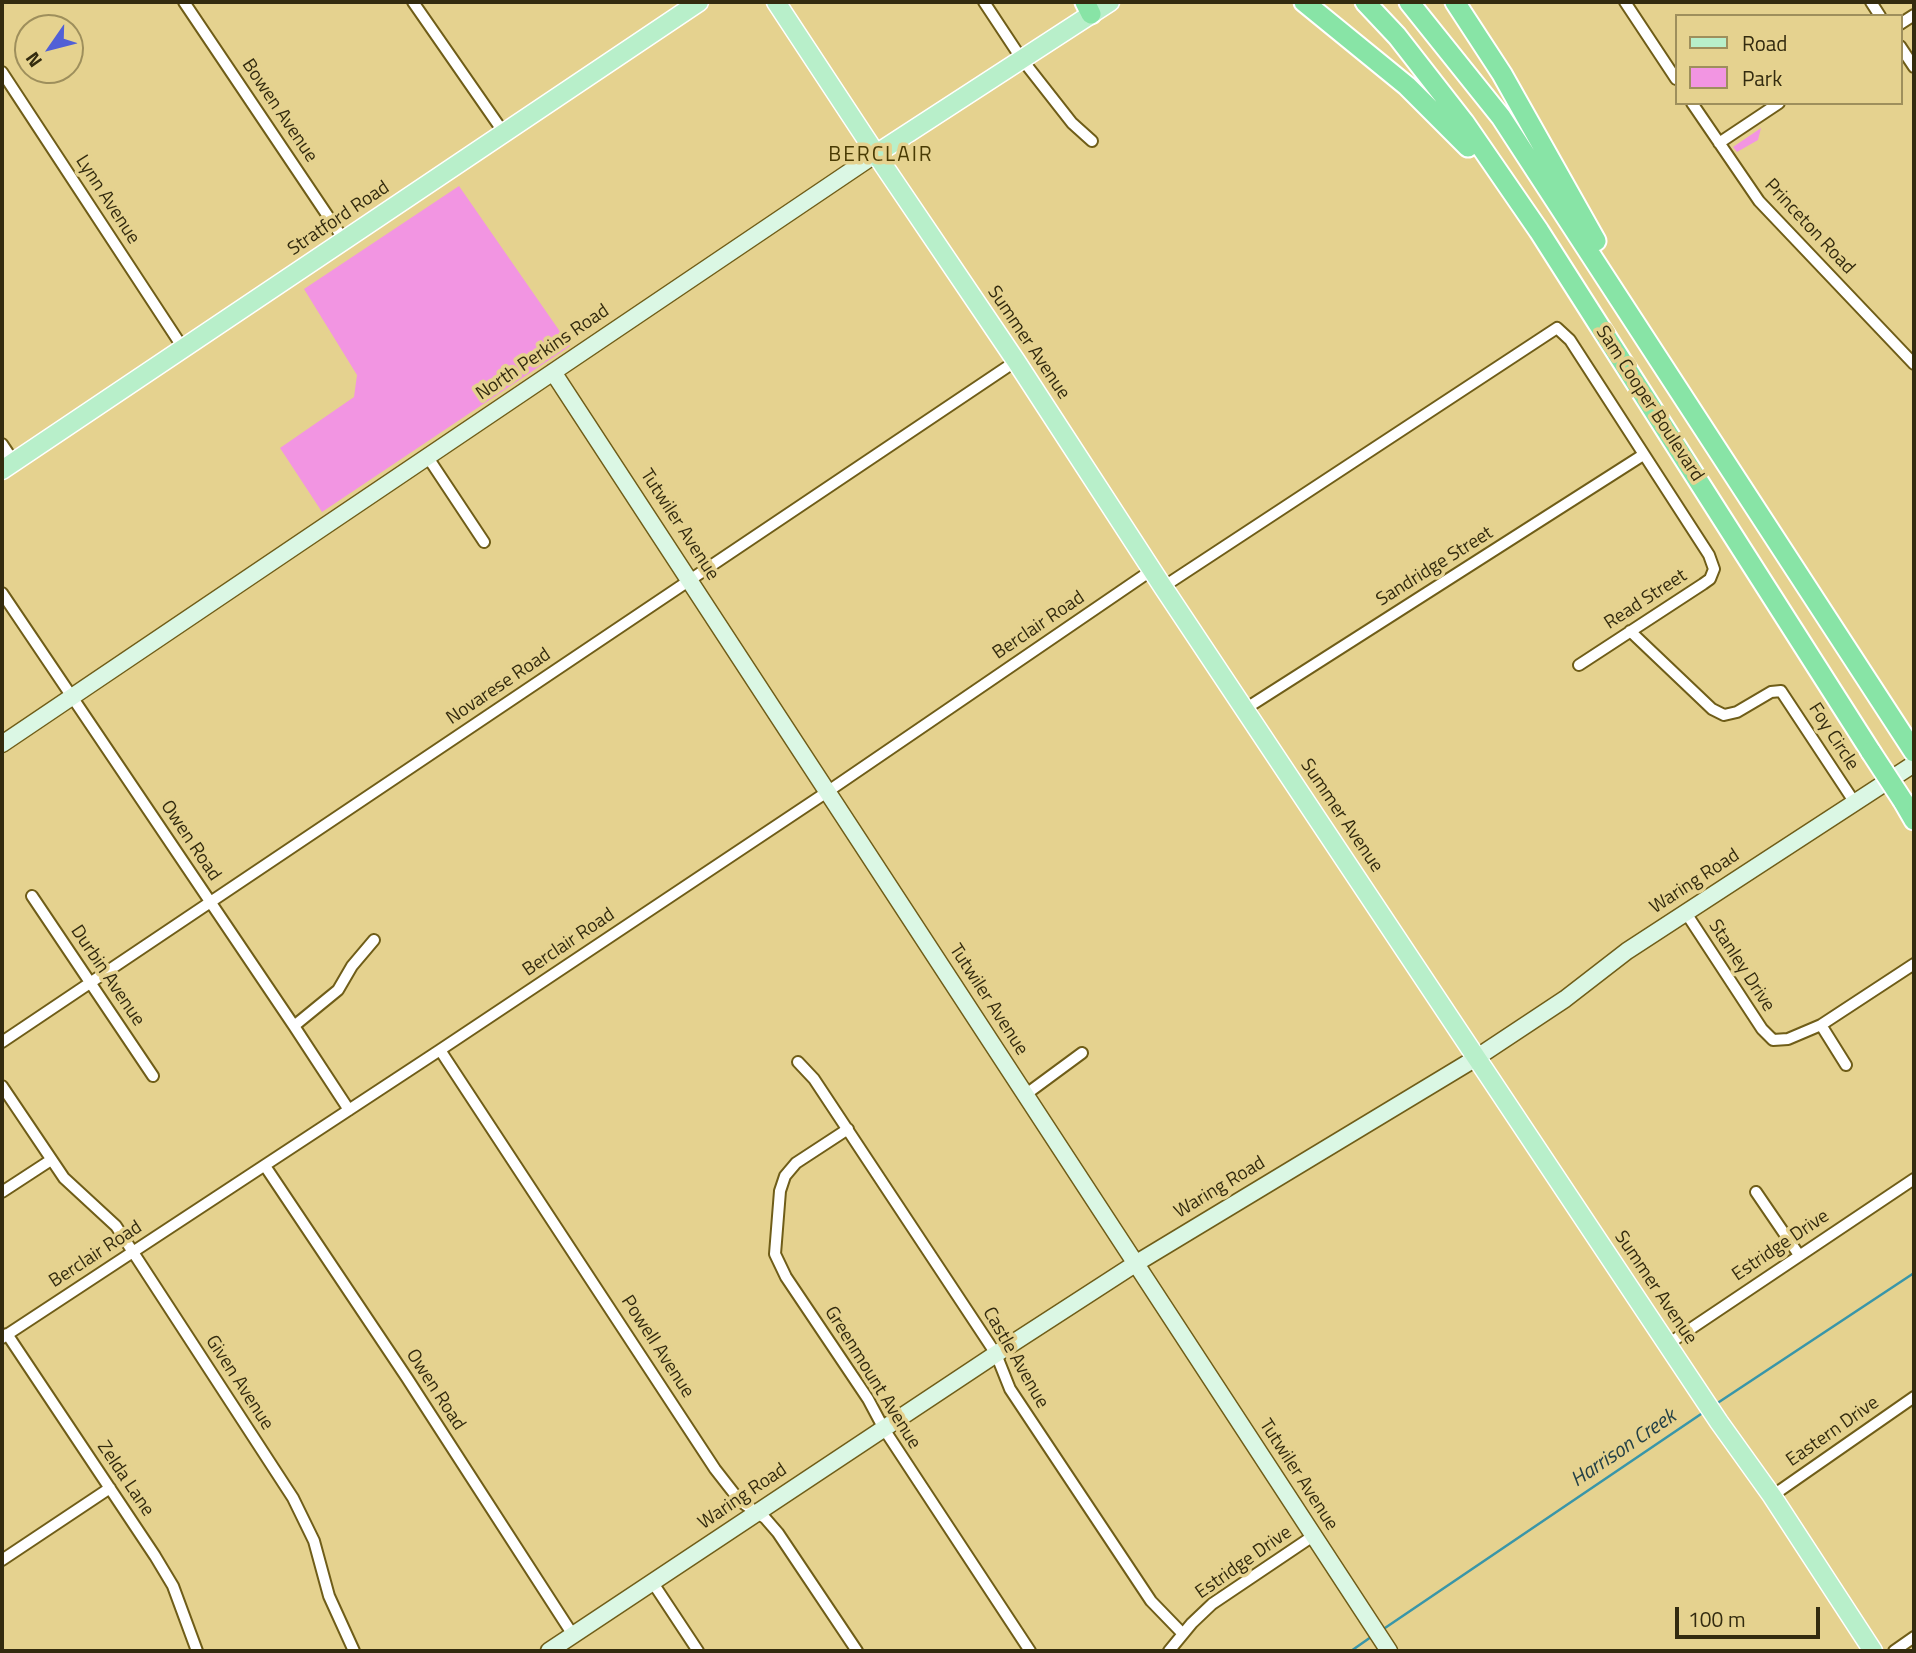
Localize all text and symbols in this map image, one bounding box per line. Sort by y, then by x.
north arrow [14,14,84,84]
legend [1674,14,1902,105]
text: Road [1742,27,1787,59]
text: N [17,46,49,74]
street label: Bowen Avenue [236,55,322,167]
text: Park [1742,62,1782,94]
district label: BERCLAIR [829,143,933,169]
street label: Lynn Avenue [70,151,144,249]
street label: Princeton Road [1759,175,1859,279]
street label: Stratford Road [284,177,394,261]
street label: Summer Avenue [982,282,1074,404]
street label: North Perkins Road [472,300,614,406]
street label: Sam Cooper Boulevard [1590,322,1708,486]
street label: Tutwiler Avenue [635,465,723,585]
street label: Sandridge Street [1372,522,1498,612]
street label: Read Street [1600,565,1692,635]
street label: Berclair Road [989,587,1089,665]
street label: Novarese Road [443,644,555,730]
street label: Foy Circle [1803,699,1863,775]
street label: Summer Avenue [1295,755,1387,877]
street label: Owen Road [155,796,225,886]
street label: Waring Road [1646,845,1744,919]
street label: Berclair Road [519,904,619,982]
street label: Stanley Drive [1703,916,1779,1016]
street label: Durbin Avenue [65,921,149,1031]
street label: Tutwiler Avenue [944,940,1032,1060]
street label: Waring Road [1170,1152,1270,1224]
street label: Estridge Drive [1728,1205,1834,1287]
street label: Berclair Road [45,1217,147,1293]
street label: Summer Avenue [1609,1227,1701,1349]
street label: Powell Avenue [615,1292,699,1402]
street label: Greenmount Avenue [819,1302,925,1454]
street label: Castle Avenue [977,1303,1053,1413]
street label: Given Avenue [200,1331,278,1435]
street label: Owen Road [400,1345,470,1435]
street label: Eastern Drive [1782,1392,1884,1472]
water label: Harrison Creek [1567,1405,1681,1493]
street label: Tutwiler Avenue [1254,1415,1342,1535]
street label: Zelda Lane [91,1437,159,1521]
street label: Waring Road [694,1459,792,1535]
street label: Estridge Drive [1192,1522,1296,1604]
scale bar [1678,1594,1823,1638]
text: 100 m [1688,1603,1745,1635]

